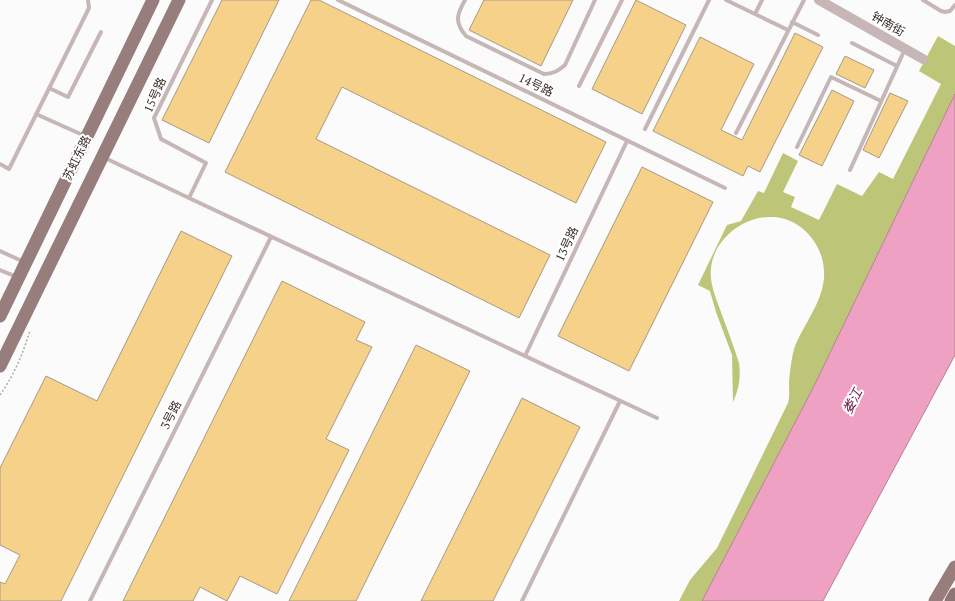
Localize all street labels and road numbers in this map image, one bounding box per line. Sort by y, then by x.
street label: 钟南街 [869,8,908,39]
street label: 14号路 [516,70,556,99]
street label: 15号路 [140,75,169,115]
street label: 苏虹东路 [59,133,94,183]
street label: 13号路 [552,224,581,264]
street label: 3号路 [157,398,184,432]

